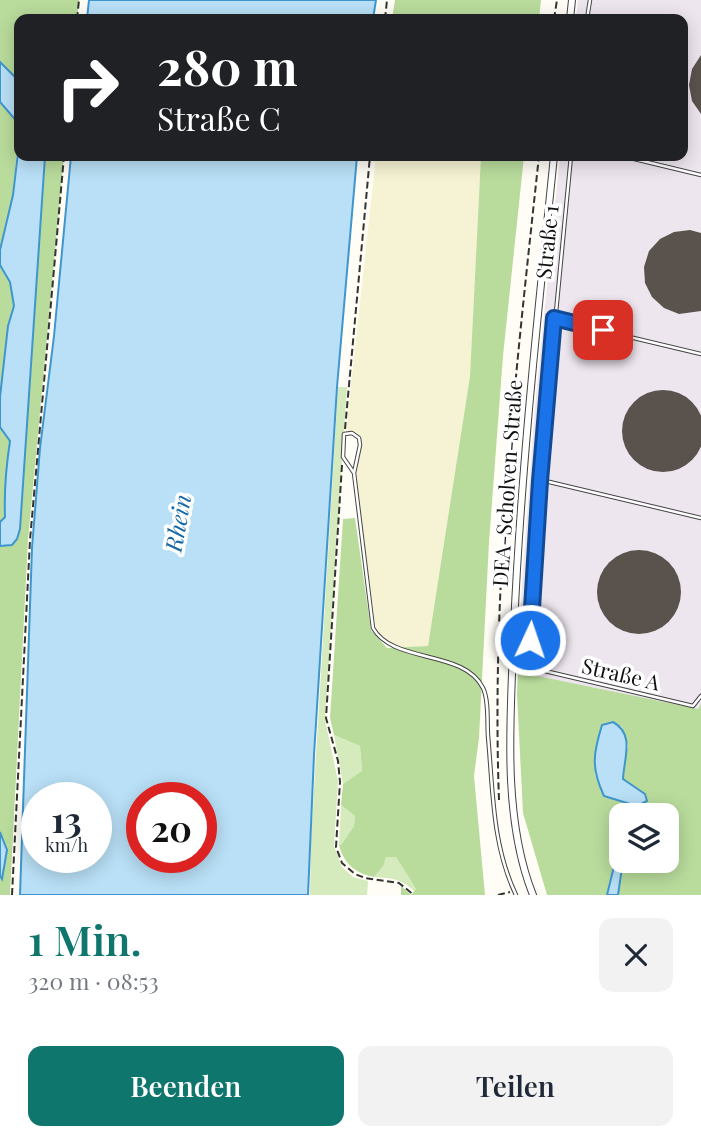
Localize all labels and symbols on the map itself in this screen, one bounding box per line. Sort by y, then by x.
street label: Straße 1 [528,203,564,280]
pin [573,300,633,360]
street label: DEA-Scholven-Straße [485,378,527,588]
water label: Rhein [157,492,197,555]
position arrow [493,603,567,677]
street label: Straße A [579,650,663,696]
speed limit sign: 20 [126,782,217,873]

